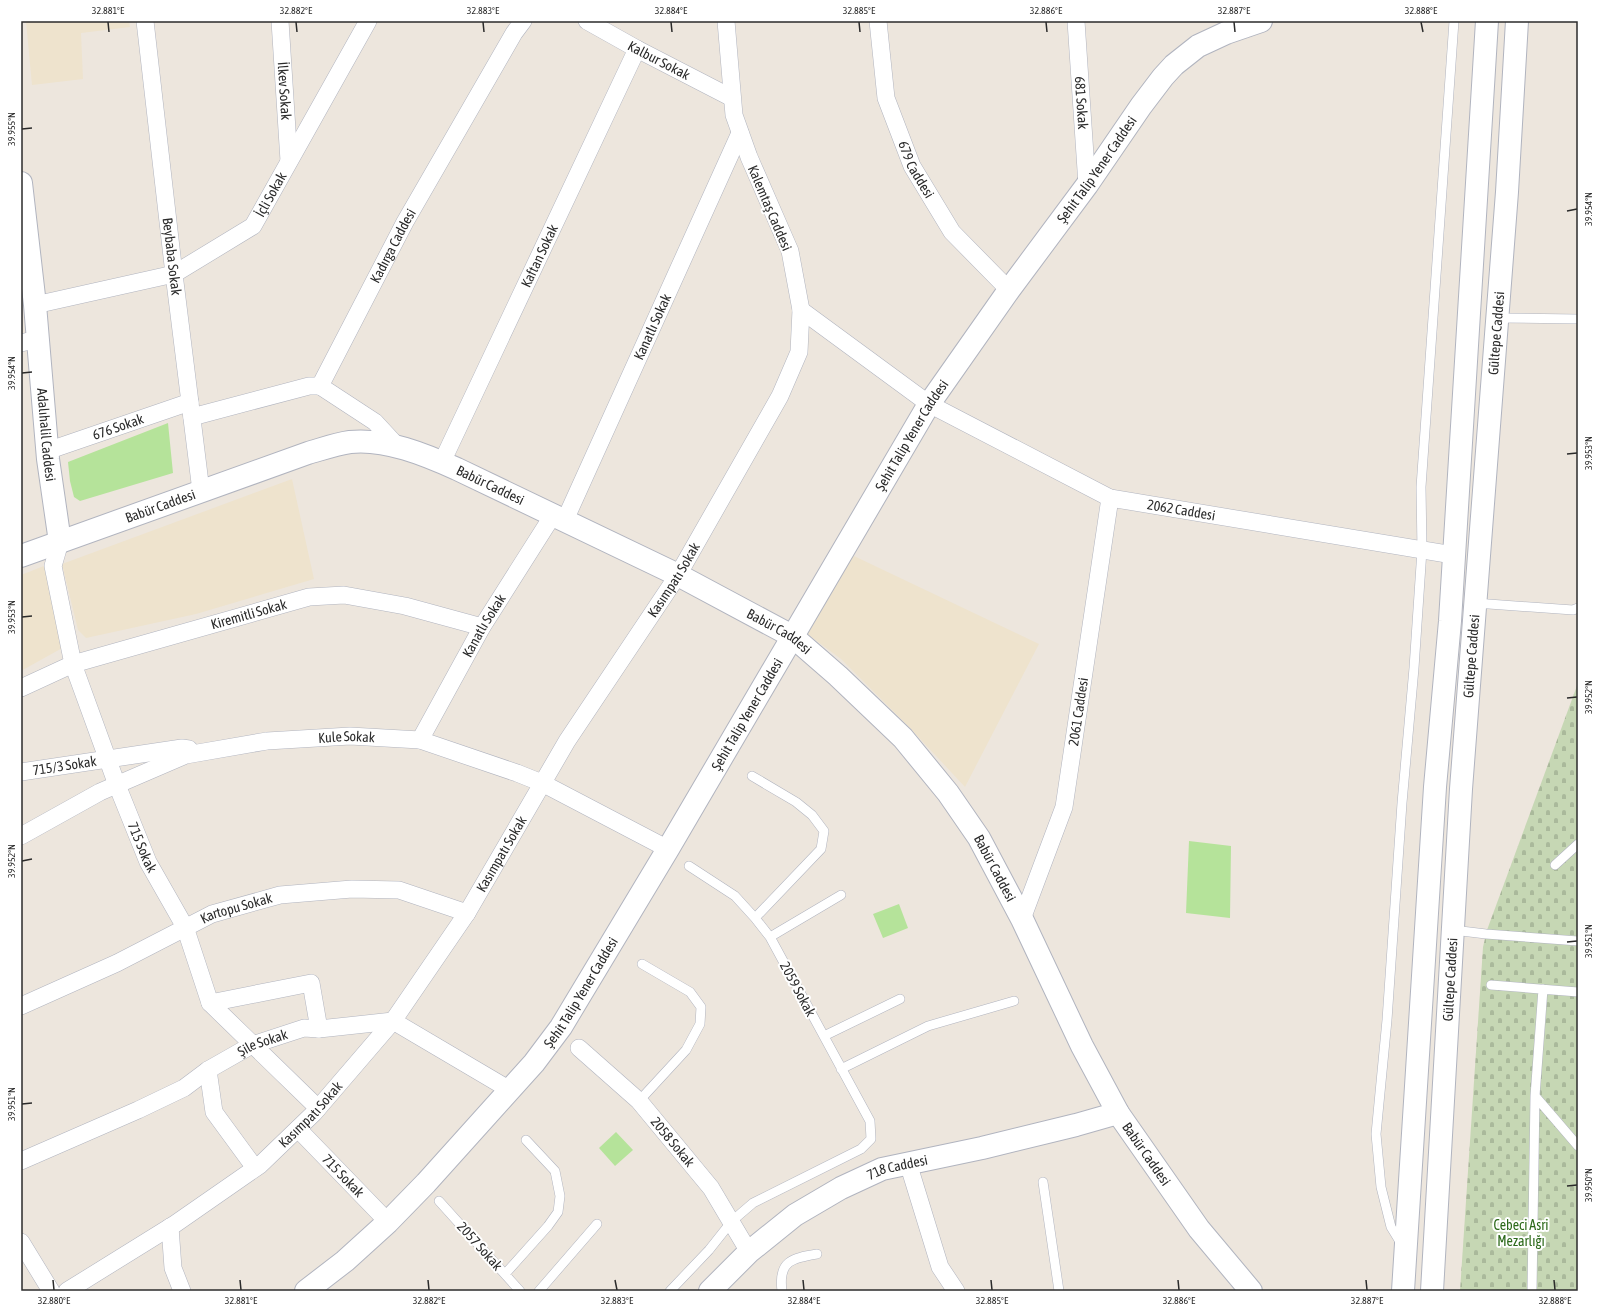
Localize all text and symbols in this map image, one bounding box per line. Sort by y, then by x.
text: 32.881°E [92,5,125,16]
text: 32.882°E [280,5,313,16]
text: 32.883°E [467,5,500,16]
text: 32.884°E [655,5,688,16]
text: 32.885°E [843,5,876,16]
text: 32.886°E [1030,5,1063,16]
text: 32.887°E [1218,5,1251,16]
text: 32.888°E [1405,5,1438,16]
street label: Kalbur Sokak [625,38,693,83]
street label: İlkev Sokak [275,61,294,121]
street label: 681 Sokak [1072,76,1091,130]
text: 39.955°N [6,112,17,146]
street label: Şehit Talip Yener Caddesi [1054,113,1140,226]
street label: 679 Caddesi [895,138,937,201]
street label: Kalemtaş Caddesi [745,163,795,253]
street label: İçli Sokak [252,169,290,220]
text: 39.954°N [1583,192,1594,226]
street label: Kadırga Caddesi [367,206,419,286]
street label: Beybaba Sokak [160,217,185,296]
street label: Kaftan Sokak [518,222,561,290]
street label: Kanatlı Sokak [630,291,674,362]
street label: Gültepe Caddesi [1485,291,1507,376]
text: 39.954°N [6,356,17,390]
street label: Şehit Talip Yener Caddesi [872,377,952,494]
street label: Adalıhalil Caddesi [34,387,59,482]
street label: 676 Sokak [90,411,146,443]
text: 39.953°N [1583,436,1594,470]
street label: Babür Caddesi [454,462,527,508]
street label: Babür Caddesi [123,486,197,526]
street label: 2062 Caddesi [1146,496,1217,523]
street label: Kasımpatı Sokak [644,540,703,620]
street label: Kanatlı Sokak [459,591,509,660]
street label: Kiremitli Sokak [209,596,289,632]
text: 39.953°N [6,600,17,634]
street label: Babür Caddesi [744,605,815,657]
street label: Gültepe Caddesi [1460,614,1482,699]
street label: Şehit Talip Yener Caddesi [708,655,786,773]
street label: 2061 Caddesi [1065,676,1091,747]
text: 39.952°N [1583,680,1594,714]
street label: Kule Sokak [318,728,375,746]
street label: 715/3 Sokak [32,753,98,778]
street label: Kasımpatı Sokak [473,813,530,895]
street label: 715 Sokak [125,820,160,875]
street label: Babür Caddesi [971,832,1019,904]
text: 39.952°N [6,844,17,878]
street label: Kartopu Sokak [197,890,274,927]
text: 39.951°N [1583,924,1594,958]
street label: Şehit Talip Yener Caddesi [540,934,621,1051]
street label: Gültepe Caddesi [1440,937,1460,1022]
street label: 2059 Sokak [777,959,819,1019]
street label: Şile Sokak [235,1026,290,1060]
street label: Kasımpatı Sokak [275,1078,345,1151]
text: 39.951°N [6,1087,17,1121]
street label: 2058 Sokak [648,1114,698,1170]
street label: Babür Caddesi [1119,1119,1174,1189]
street label: 715 Sokak [319,1151,367,1200]
street label: 718 Caddesi [864,1152,929,1183]
text: 39.950°N [1583,1168,1594,1202]
park label: Cebeci Asri Mezarlığı [1493,1217,1549,1249]
street label: 2057 Sokak [454,1219,506,1273]
text: 32.880°E [38,1295,71,1306]
text: 32.881°E [225,1295,258,1306]
text: 32.882°E [413,1295,446,1306]
text: 32.883°E [601,1295,634,1306]
text: 32.884°E [788,1295,821,1306]
text: 32.885°E [976,1295,1009,1306]
text: 32.886°E [1163,1295,1196,1306]
text: 32.887°E [1351,1295,1384,1306]
text: 32.888°E [1539,1295,1572,1306]

